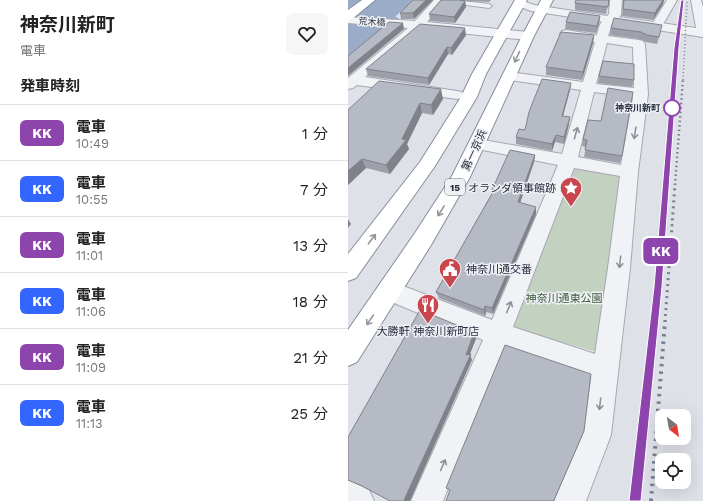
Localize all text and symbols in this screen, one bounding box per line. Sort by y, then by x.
text: 神奈川新町 [20,13,115,36]
button: heart [286,13,328,55]
street label: 荒木橋 [358,16,386,28]
text: 電車 [20,43,46,58]
one-way arrow [513,51,520,63]
text: 発車時刻 [20,77,80,95]
marker: 神奈川新町 [663,99,681,117]
place label: 神奈川新町 [615,102,660,113]
text: 電車 [76,118,106,136]
text: KK [32,125,52,141]
text: 1 分 [302,125,328,143]
one-way arrow [631,126,639,139]
one-way arrow [573,127,580,140]
street label: 第一京浜 [459,128,490,173]
text: 10:49 [76,136,109,151]
text: 電車 [76,174,106,192]
place icon: オランダ領事館跡 [558,175,584,208]
road number: 15 [445,179,465,195]
text: KK [32,181,52,197]
text: 7 分 [300,181,328,199]
place label: オランダ領事館跡 [468,182,556,195]
text: 10:55 [76,192,108,207]
one-way arrow [437,205,445,216]
text: 電車 [76,230,106,248]
one-way arrow [367,234,376,245]
text: KK [32,237,52,253]
text: 13 分 [293,237,328,255]
line badge: KK [643,238,679,264]
text: KK [651,243,671,259]
text: 11:01 [76,248,103,263]
one-way arrow [616,255,624,268]
public building icon: 神奈川通交番 [437,256,463,289]
place label: 神奈川通交番 [466,263,532,276]
text: 電車 [76,286,106,304]
restaurant icon: 大勝軒 神奈川新町店 [415,292,441,325]
park label: 神奈川通東公園 [526,292,603,305]
text: KK [32,293,52,309]
text: 18 分 [293,293,328,311]
one-way arrow [506,301,514,313]
text: 11:06 [76,304,106,319]
one-way arrow [366,314,374,325]
place label: 大勝軒 神奈川新町店 [377,325,479,338]
text: 電車 [76,342,106,360]
text: KK [32,349,52,365]
text: 21 分 [293,349,328,367]
text: 11:09 [76,360,106,375]
one-way arrow [597,397,604,410]
text: 電車 [76,398,106,416]
text: KK [32,405,52,421]
text: 25 分 [290,405,328,423]
north arrow [655,409,691,445]
map controls [655,409,691,489]
text: 11:13 [76,416,103,431]
button: locate [655,453,691,489]
one-way arrow [439,460,447,472]

